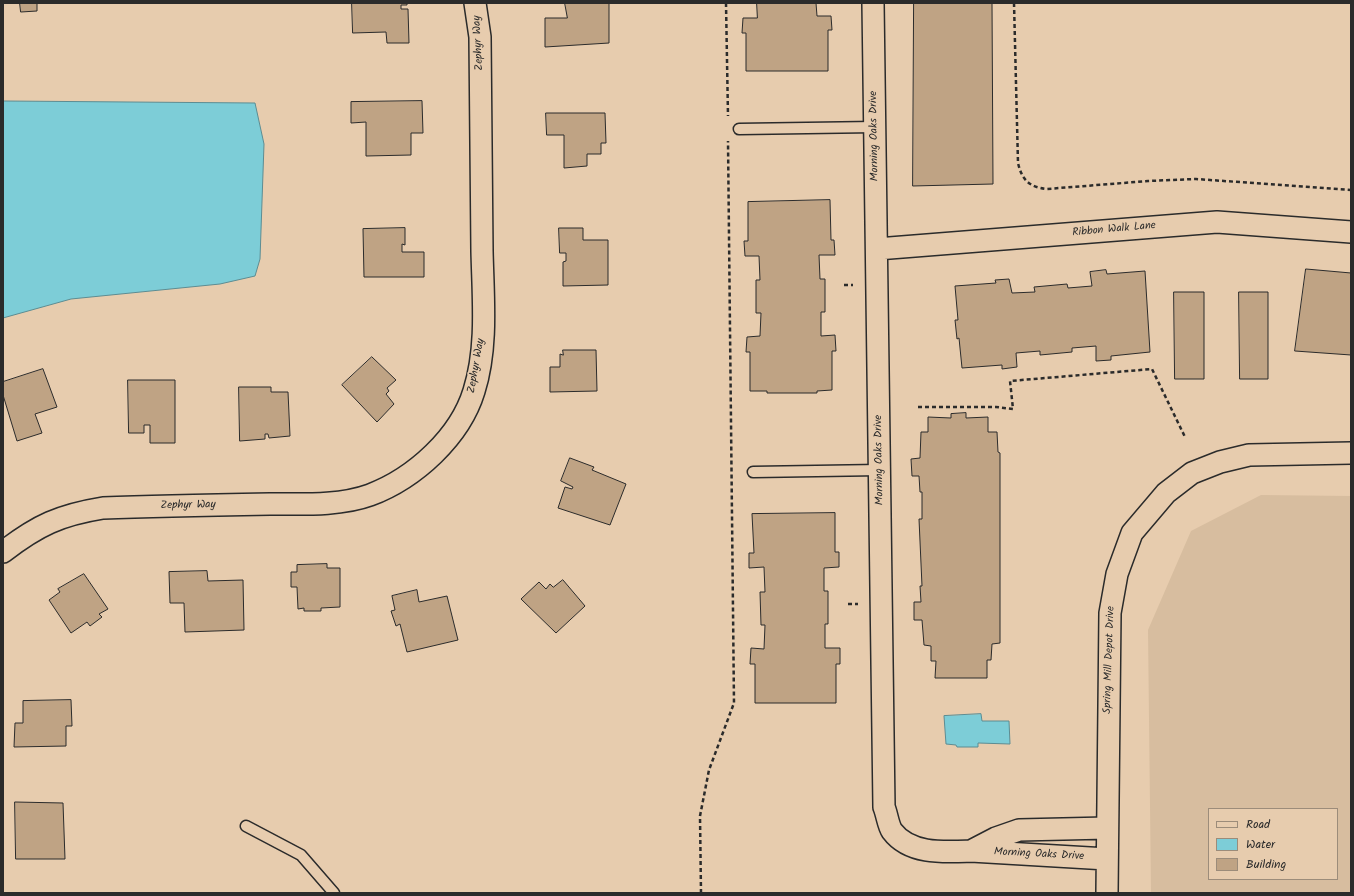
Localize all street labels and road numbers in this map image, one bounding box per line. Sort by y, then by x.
street label: Zephyr Way [471,15,487,71]
street label: Morning Oaks Drive [868,91,882,181]
street label: Ribbon Walk Lane [1072,220,1156,240]
street label: Zephyr Way [466,338,488,394]
street label: Morning Oaks Drive [873,415,887,505]
street label: Zephyr Way [160,499,216,513]
street label: Spring Mill Depot Drive [1102,606,1118,714]
street label: Morning Oaks Drive [994,846,1084,864]

